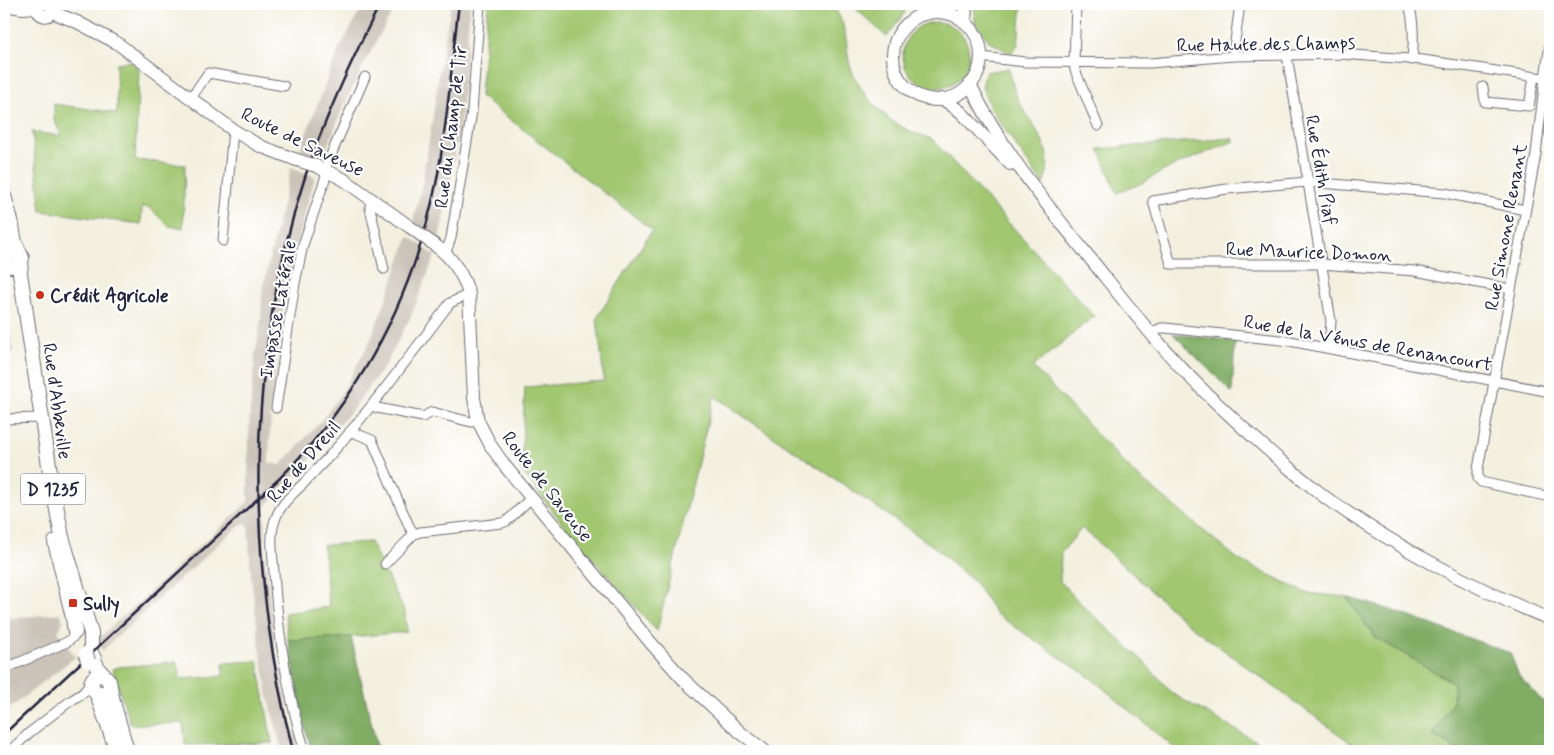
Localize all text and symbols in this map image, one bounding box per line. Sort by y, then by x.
street label: Rue Haute des Champs [1176,30,1356,59]
street label: Rue du Champ de Tir [429,44,474,210]
street label: Route de Saveuse [237,102,368,183]
street label: Rue Édith Piaf [1299,113,1344,227]
street label: Rue Simone Renant [1479,142,1533,313]
street label: Rue Maurice Domon [1225,237,1393,268]
street label: Impasse Latérale [254,238,303,380]
place label: Crédit Agricole [50,284,168,312]
marker: Crédit Agricole [34,289,46,301]
street label: Rue de la Vénus de Renancourt [1242,309,1494,378]
street label: Rue d'Abbeville [36,342,77,461]
street label: Rue de Dreuil [261,415,347,509]
street label: Route de Saveuse [496,426,598,547]
road number: D 1235 [20,474,86,504]
place label: Sully [83,592,120,618]
marker: Sully [67,597,79,609]

